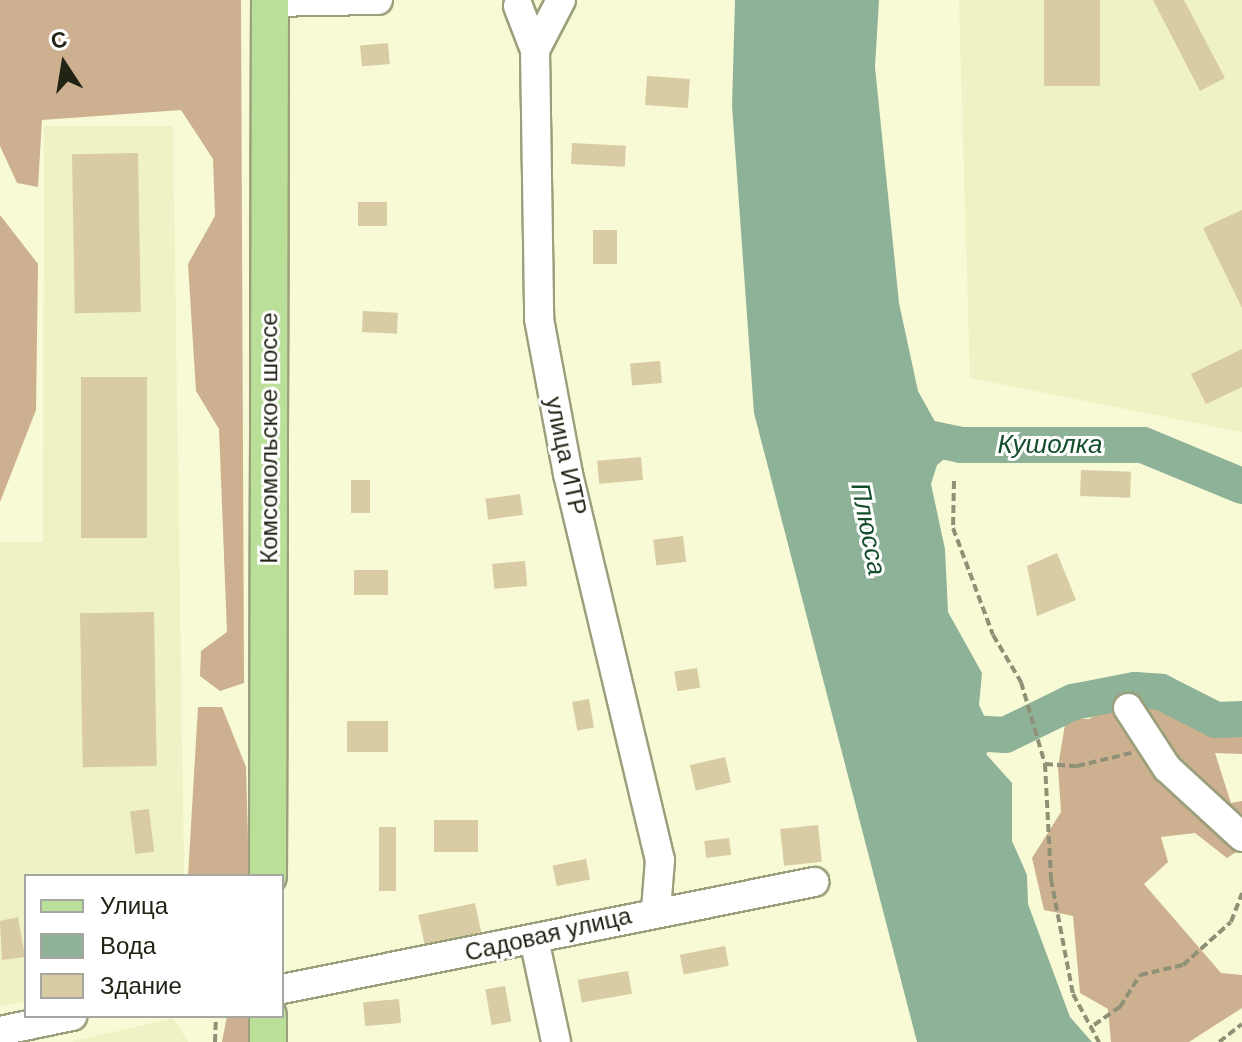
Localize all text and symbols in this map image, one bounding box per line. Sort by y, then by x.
north arrow [24,24,104,104]
text: С [49,26,69,54]
street label: Комсомольское шоссе [255,312,283,564]
street label: улица ИТР [539,394,593,518]
water label: Кушолка [998,429,1102,461]
water label: Плюсса [844,480,892,578]
legend [24,874,284,1018]
text: Улица [100,892,168,919]
street label: Садовая улица [462,901,634,967]
text: Вода [100,932,156,959]
text: Здание [100,972,182,999]

